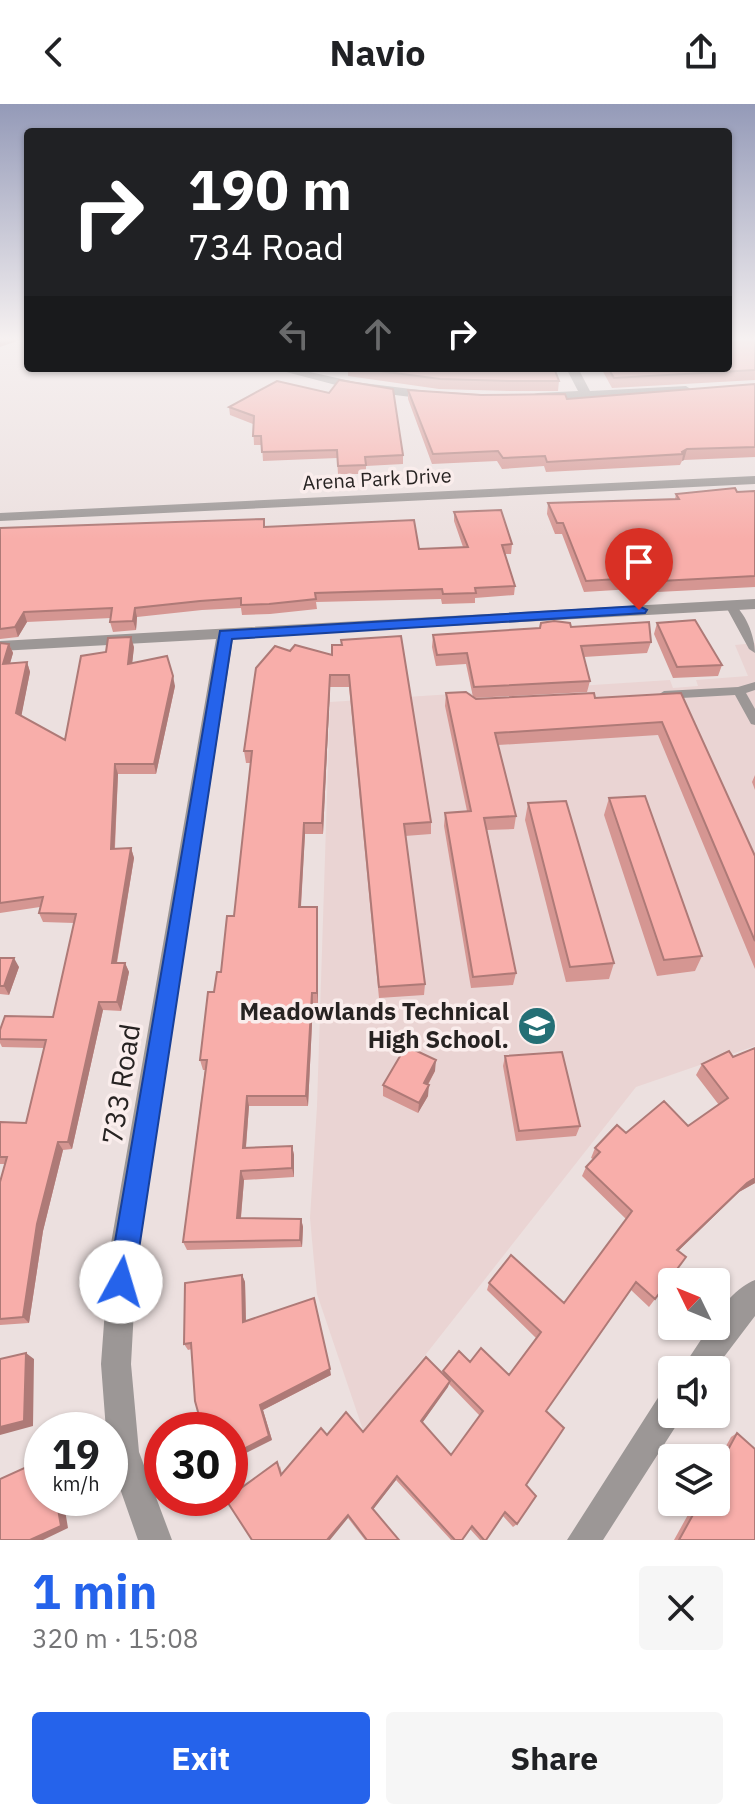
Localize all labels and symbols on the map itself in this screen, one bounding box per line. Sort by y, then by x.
street label: Arena Park Drive [302,461,452,496]
pin [605,528,673,610]
place label: Meadowlands Technical High School. [239,995,509,1055]
school or university icon: Meadowlands Technical High School. [516,1005,558,1047]
street label: 733 Road [93,1021,148,1147]
position arrow [79,1240,163,1324]
north arrow [658,1268,730,1340]
speed limit sign: 30 [144,1412,248,1516]

